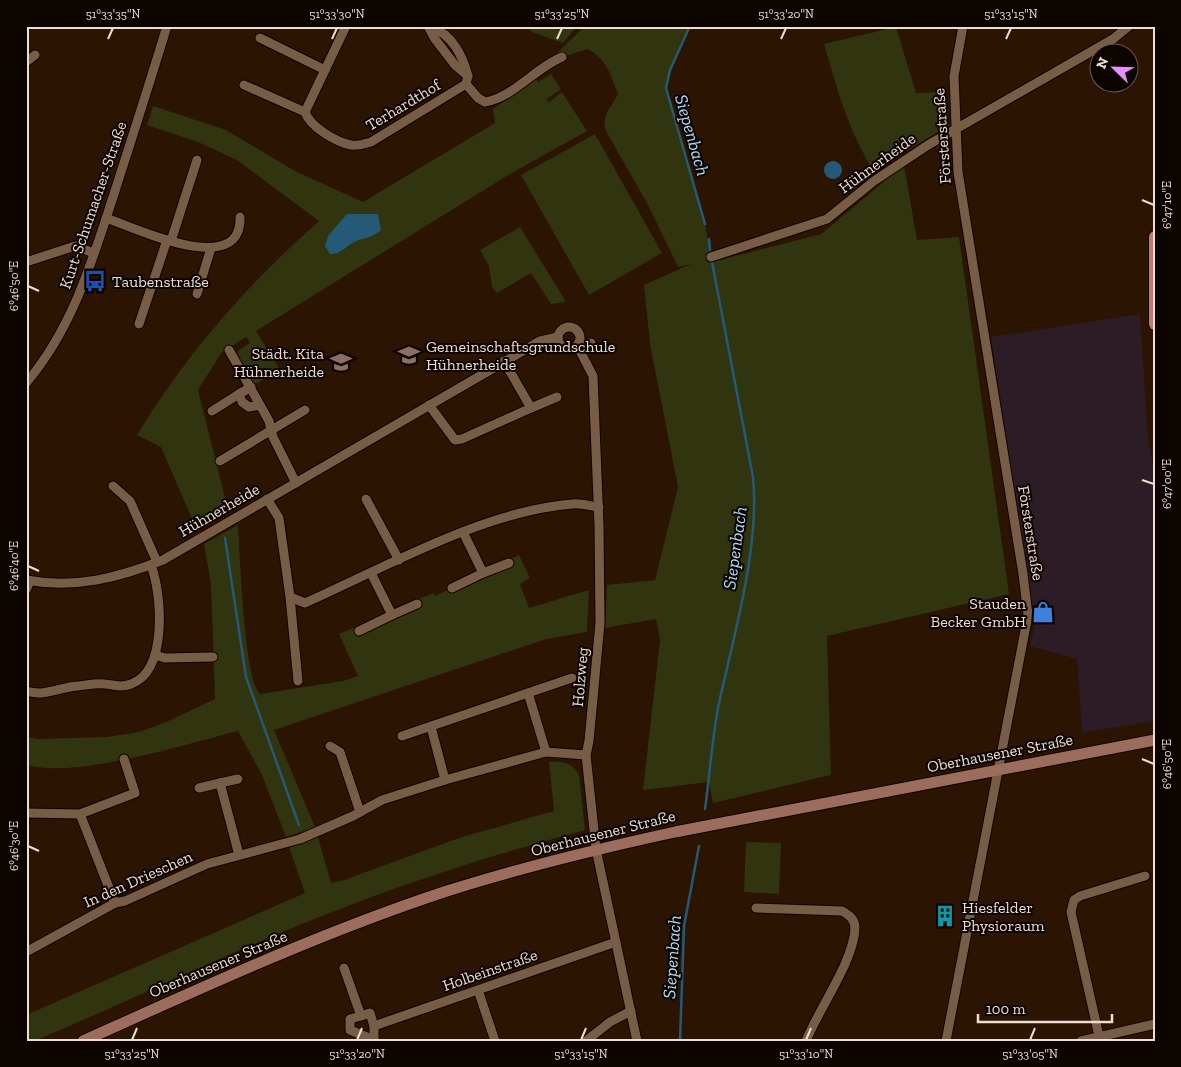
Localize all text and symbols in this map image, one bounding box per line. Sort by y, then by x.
text: 51°33'35"N [86,7,140,21]
text: 51°33'30"N [309,7,365,21]
text: 51°33'25"N [535,7,590,21]
text: 51°33'20"N [758,7,814,21]
text: 51°33'15"N [984,7,1038,21]
north arrow [1088,42,1138,92]
text: N [1093,55,1113,71]
street label: Terhardthof [362,74,445,135]
street label: Försterstraße [929,87,955,185]
water label: Siepenbach [670,92,714,178]
street label: Kurt-Schumacher-Straße [55,119,131,291]
street label: Hühnerheide [835,129,919,197]
text: 6°47'10"E [1160,181,1174,229]
text: 6°46'50"E [7,261,21,311]
bus stop icon: Taubenstraße [82,268,108,294]
place label: Taubenstraße [112,272,209,291]
place label: Gemeinschaftsgrundschule Hühnerheide [426,337,615,374]
school or university icon: Gemeinschaftsgrundschule Hühnerheide [396,342,422,368]
place label: Städt. Kita Hühnerheide [234,344,324,381]
school or university icon: Städt. Kita Hühnerheide [328,349,354,375]
text: 6°47'00"E [1160,459,1174,509]
street label: Hühnerheide [175,479,263,541]
street label: Försterstraße [1014,484,1048,582]
water label: Siepenbach [718,505,752,591]
text: 6°46'40"E [7,541,21,591]
place label: Stauden Becker GmbH [931,594,1027,631]
shop icon: Stauden Becker GmbH [1030,599,1056,625]
street label: Holzweg [568,646,592,708]
street label: Oberhausener Straße [925,730,1075,776]
text: 6°46'50"E [1160,739,1174,789]
street label: Oberhausener Straße [529,806,677,860]
text: 6°46'30"E [7,821,21,871]
street label: In den Drieschen [81,846,196,911]
place label: Hiesfelder Physioraum [962,898,1045,935]
building icon: Hiesfelder Physioraum [932,903,958,929]
water label: Siepenbach [658,914,686,1000]
street label: Oberhausener Straße [146,926,290,1002]
street label: Holbeinstraße [440,945,540,995]
scale bar [978,992,1112,1024]
text: 100 m [986,1000,1025,1018]
text: 51°33'25"N [105,1047,160,1061]
text: 51°33'20"N [329,1047,385,1061]
text: 51°33'15"N [554,1047,608,1061]
text: 51°33'10"N [779,1047,833,1061]
text: 51°33'05"N [1002,1047,1058,1061]

